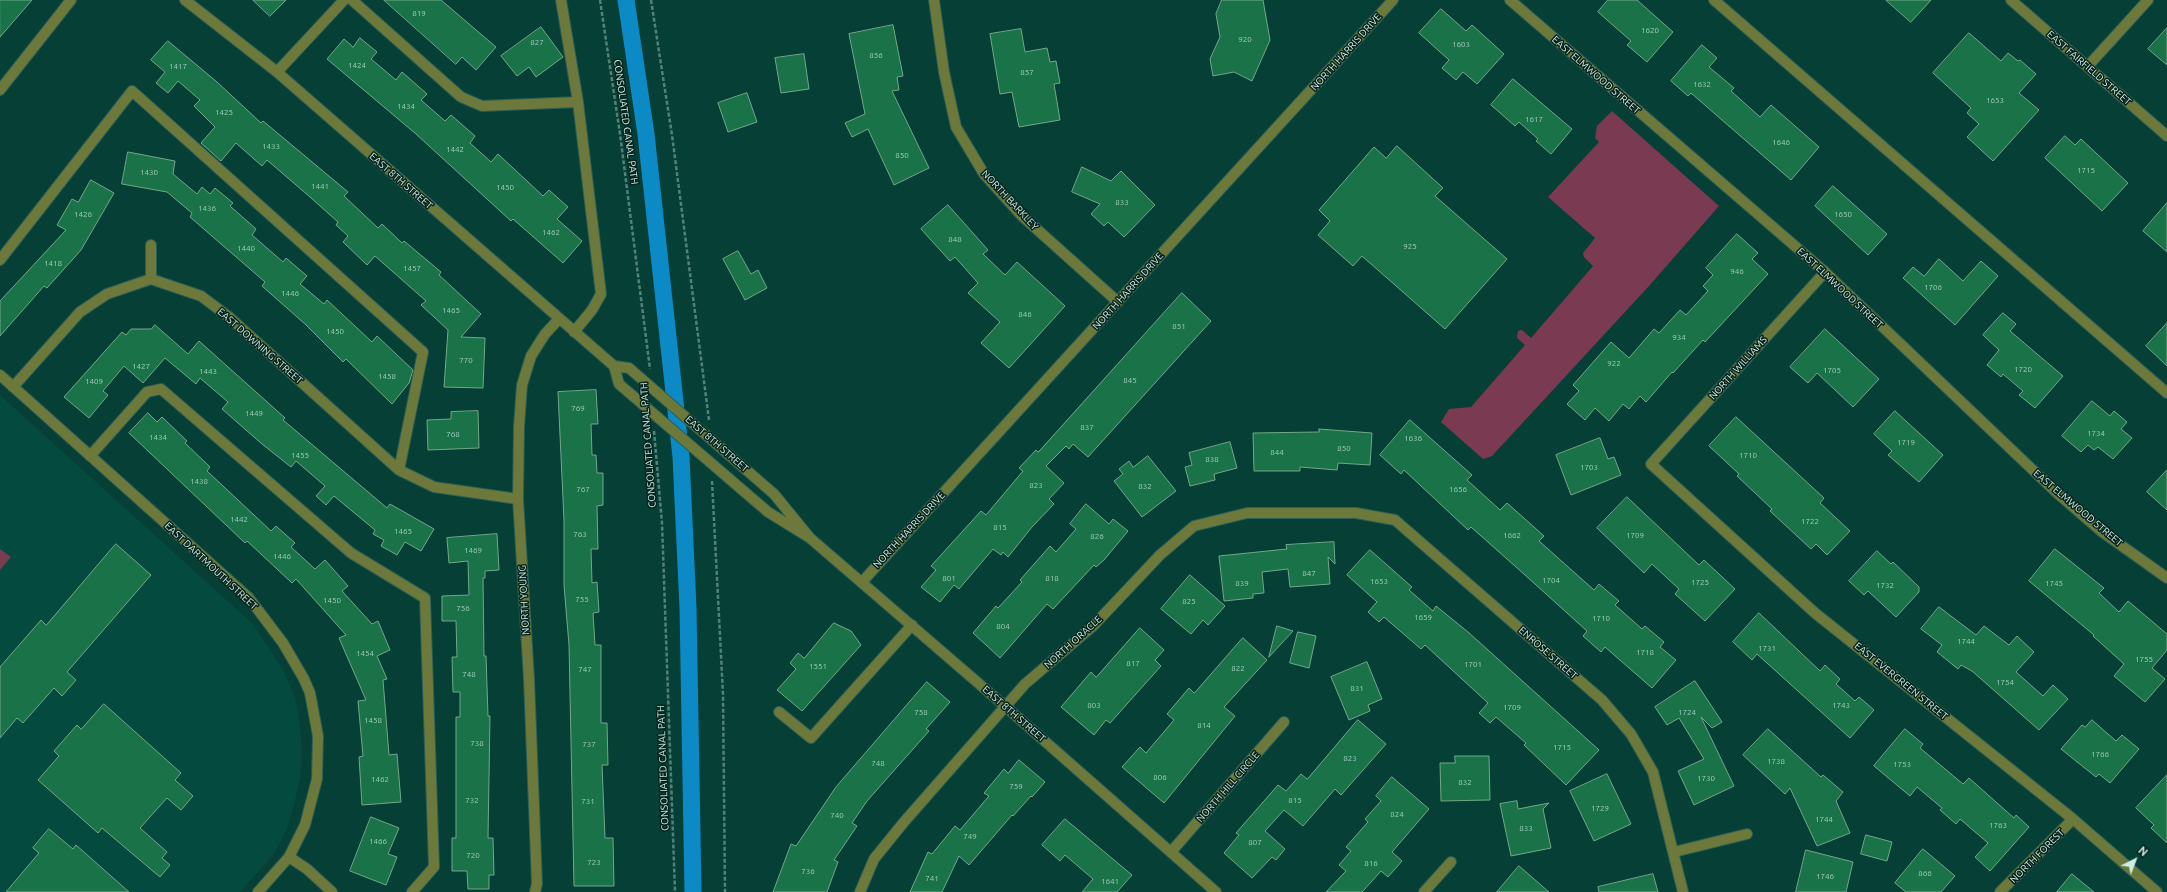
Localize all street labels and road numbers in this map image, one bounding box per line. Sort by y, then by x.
street label: NORTH HARRIS DRIVE [1308,11,1384,93]
street label: EAST FAIRFIELD STREET [2045,28,2133,108]
street label: EAST ELMWOOD STREET [1550,33,1642,117]
street label: CONSOLIATED CANAL PATH [611,59,641,185]
street label: EAST 8TH STREET [367,150,435,212]
street label: NORTH BARKLEY [979,168,1041,232]
street label: EAST ELMWOOD STREET [1795,245,1885,331]
street label: NORTH HARRIS DRIVE [1090,250,1166,332]
street label: EAST DOWNING STREET [215,306,305,386]
street label: NORTH WILLIAMS [1706,334,1770,402]
street label: CONSOLIATED CANAL PATH [638,382,658,508]
street label: EAST 8TH STREET [683,413,751,475]
street label: EAST ELMWOOD STREET [2031,467,2125,549]
street label: NORTH HARRIS DRIVE [871,489,947,571]
street label: EAST DARTMOUTH STREET [162,520,260,612]
street label: NORTH YOUNG [516,565,532,635]
street label: NORTH ORACLE [1042,613,1104,671]
street label: ENROSE STREET [1516,624,1580,682]
street label: EAST EVERGREEN STREET [1852,640,1950,722]
street label: EAST 8TH STREET [980,683,1048,745]
street label: CONSOLIATED CANAL PATH [655,705,671,831]
street label: NORTH HILL CIRCLE [1194,749,1262,825]
street label: NORTH FOREST [2007,826,2067,886]

